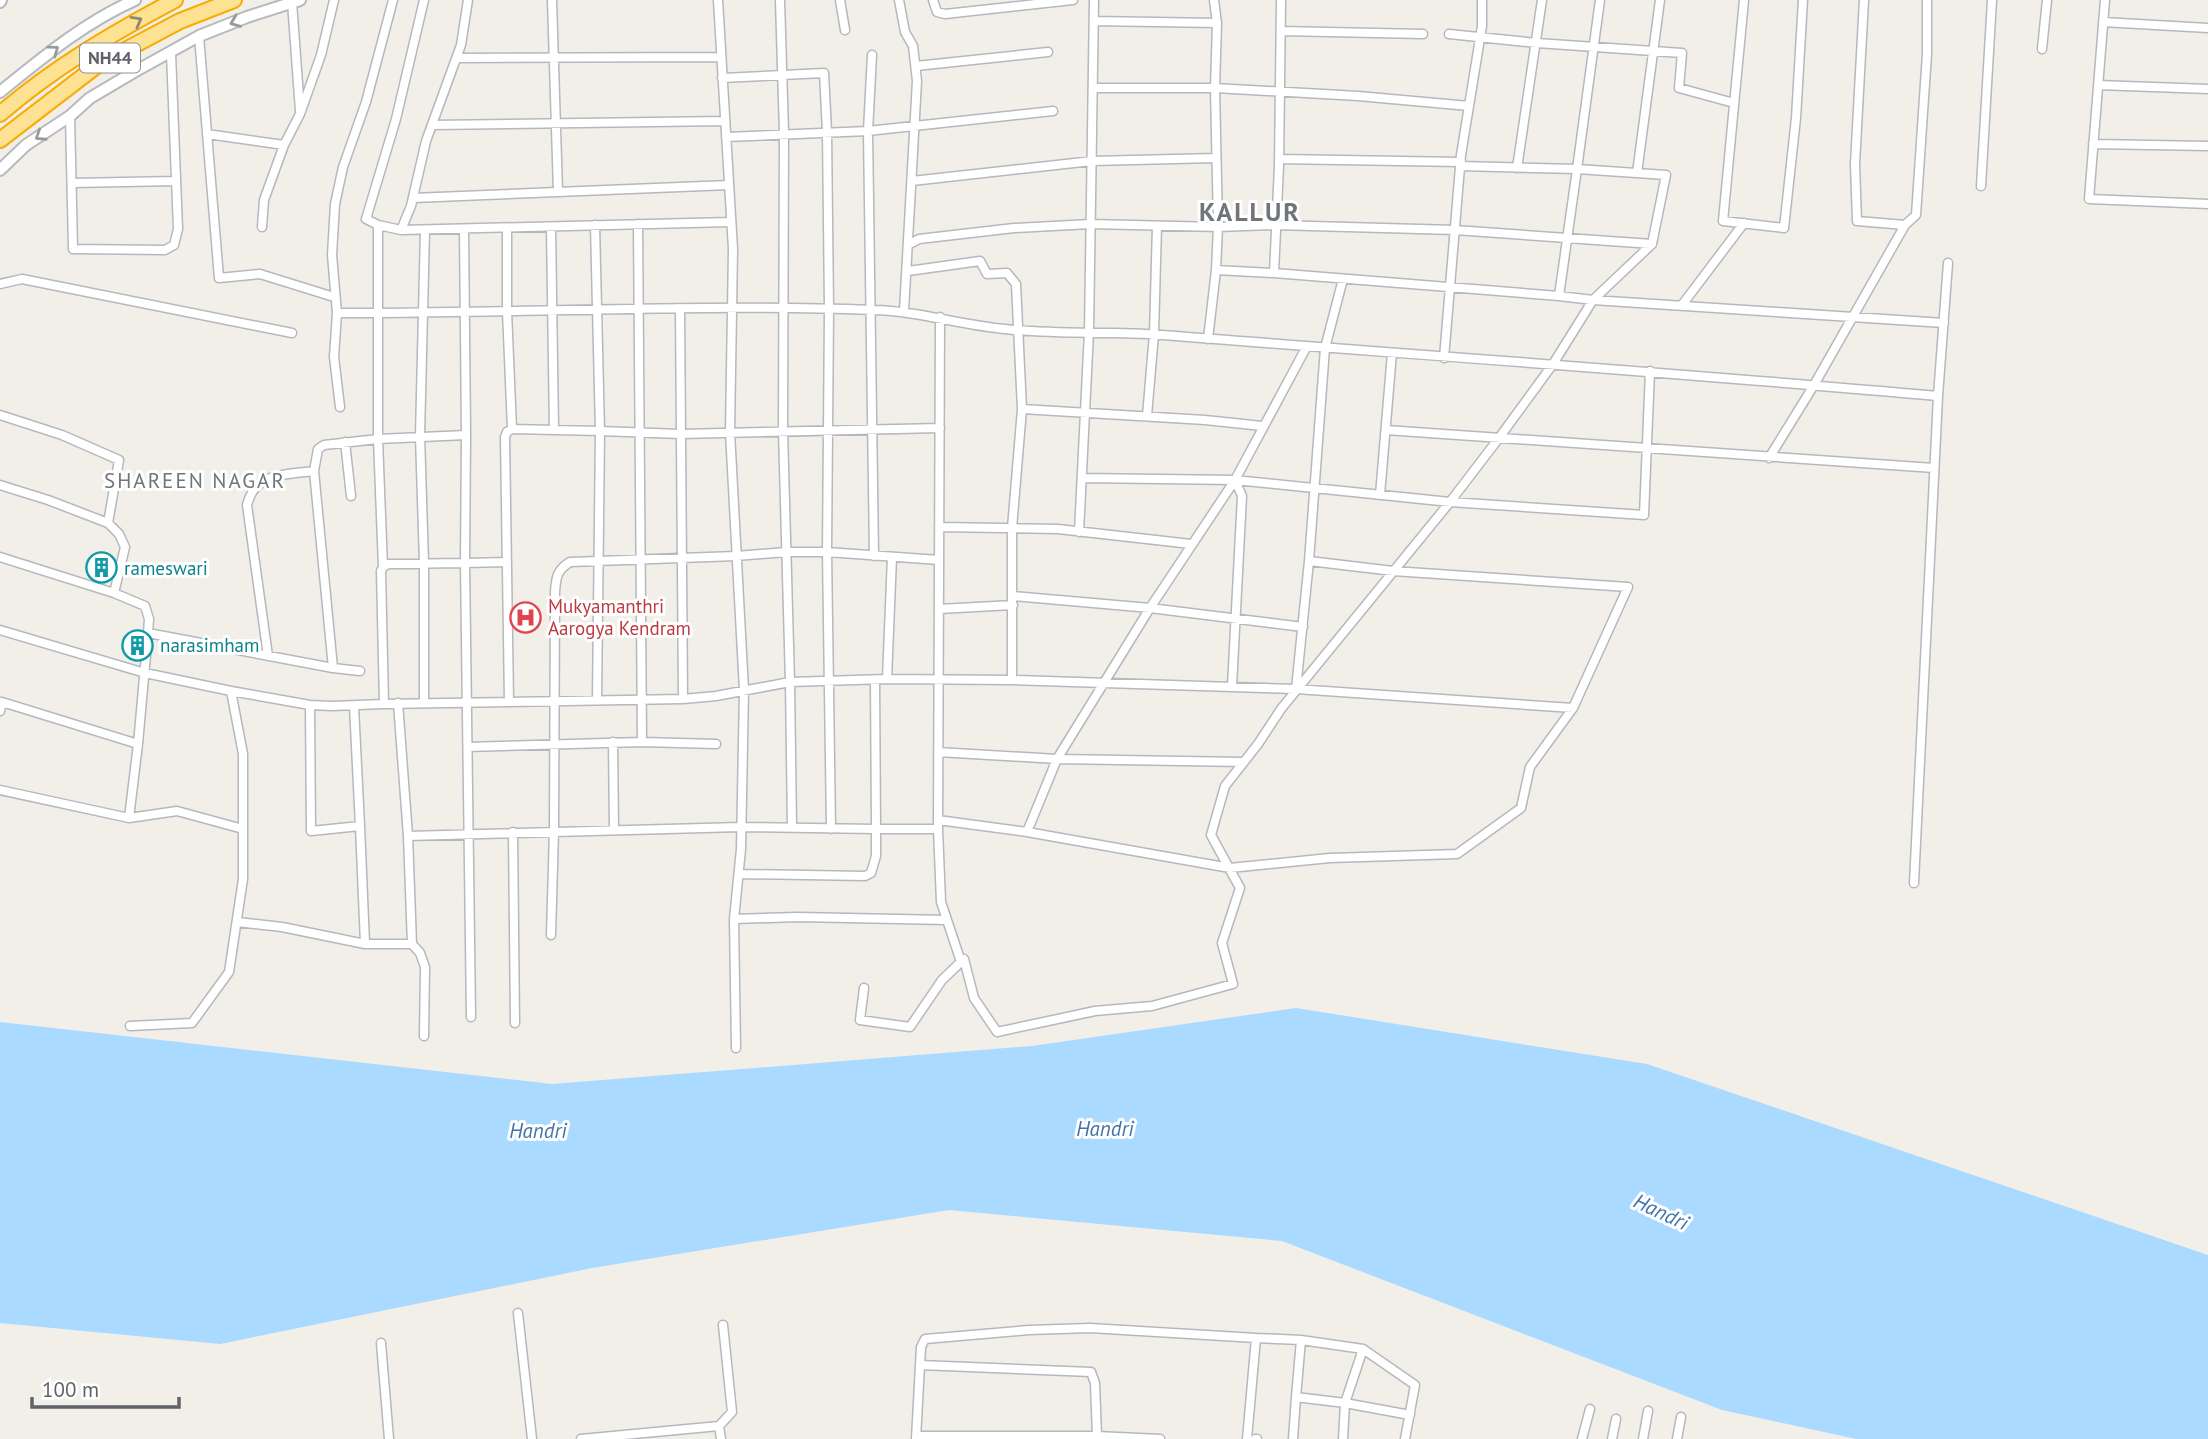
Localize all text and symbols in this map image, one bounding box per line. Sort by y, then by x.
one-way arrow [230,13,242,27]
one-way arrow [130,16,142,29]
road number: NH44 [80,44,140,72]
one-way arrow [46,46,58,58]
one-way arrow [34,128,47,141]
district label: KALLUR [1199,195,1301,228]
district label: SHAREEN NAGAR [104,467,286,494]
building icon: rameswari [84,551,118,585]
place label: rameswari [124,556,208,580]
place label: Mukyamanthri Aarogya Kendram [548,594,691,640]
hospital icon: Mukyamanthri Aarogya Kendram [508,600,542,634]
building icon: narasimham [120,628,154,662]
place label: narasimham [160,633,259,657]
water label: Handri [1076,1115,1134,1142]
water label: Handri [509,1117,567,1144]
water label: Handri [1629,1187,1694,1236]
scale bar [32,1366,178,1410]
text: 100 m [42,1376,99,1403]

